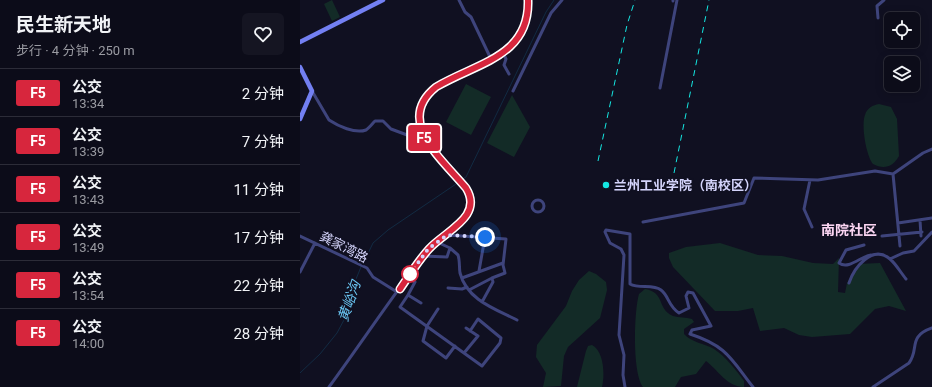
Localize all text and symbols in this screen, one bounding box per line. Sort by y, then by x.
map controls [884,12,920,92]
button: locate [884,12,920,48]
text: 民生新天地 [16,13,111,36]
button: heart [242,13,284,55]
text: 步行 · 4 分钟 · 250 m [16,43,135,58]
button: layers [884,56,920,92]
text: 公交 [72,78,102,96]
text: F5 [30,85,46,101]
text: 2 分钟 [242,85,284,103]
text: 13:34 [72,96,104,111]
line badge: F5 [406,125,442,151]
text: 公交 [72,126,102,144]
text: F5 [416,130,432,146]
text: F5 [30,133,46,149]
text: 7 分钟 [242,133,284,151]
text: 13:39 [72,144,104,159]
text: 公交 [72,174,102,192]
place label: 兰州工业学院（南校区） [614,178,757,193]
marker: 兰州工业学院（南校区） [601,180,611,190]
text: F5 [30,181,46,197]
text: 11 分钟 [233,181,284,199]
text: 13:43 [72,192,104,207]
text: 公交 [72,222,102,240]
district label: 南院社区 [821,222,877,238]
your location [475,227,495,247]
text: F5 [30,229,46,245]
text: 17 分钟 [233,229,284,247]
street label: 龚家湾路 [317,229,371,265]
text: 13:49 [72,240,104,255]
unlabelled marker [401,265,419,283]
text: 公交 [72,270,102,288]
text: F5 [30,277,46,293]
text: 22 分钟 [233,277,284,295]
water label: 黄峪沟 [335,277,364,323]
text: 13:54 [72,288,104,303]
text: 公交 [72,318,102,336]
text: F5 [30,325,46,341]
text: 28 分钟 [233,325,284,343]
text: 14:00 [72,336,104,351]

